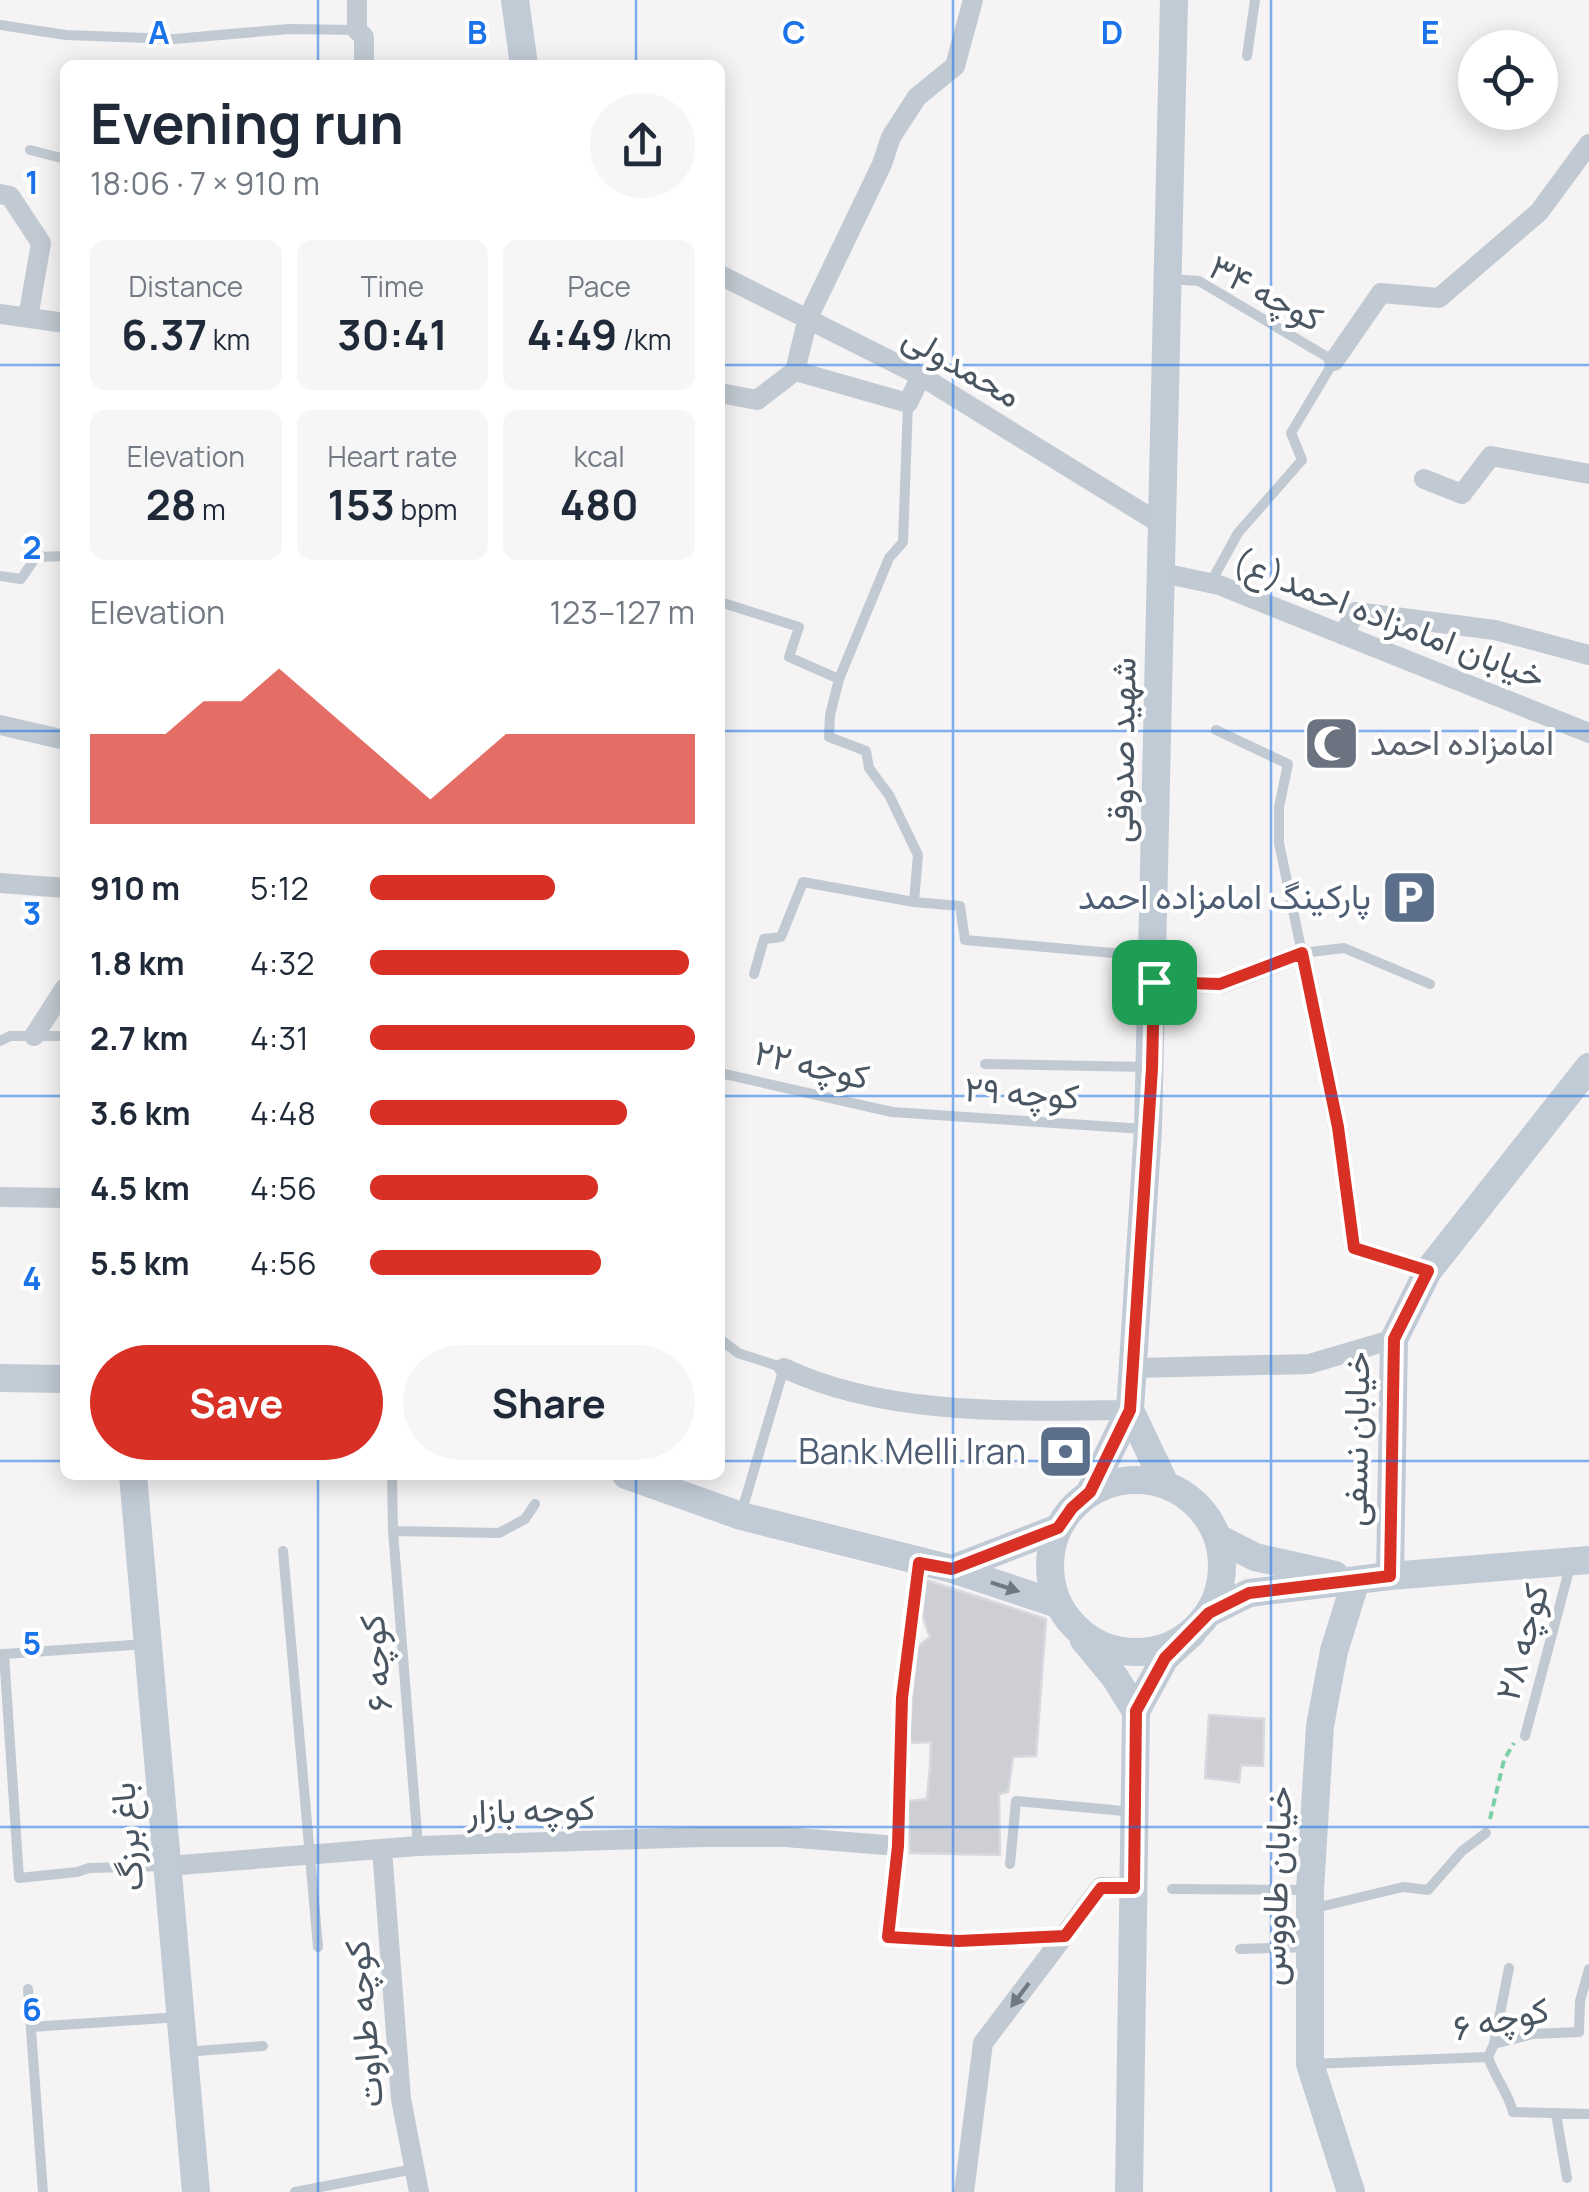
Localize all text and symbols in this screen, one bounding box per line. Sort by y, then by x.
text: A [148,10,170,54]
text: B [467,10,487,54]
text: C [782,10,806,54]
text: D [1101,10,1123,54]
text: E [1421,10,1439,54]
map controls [1458,30,1558,130]
button: locate [1458,30,1558,130]
text: Evening run [90,85,404,161]
button: share [590,93,695,198]
text: 1 [25,160,39,204]
text: 18:06 · 7 × 910 m [90,161,320,205]
street label: کوچه ۳۴ [1201,242,1332,343]
text: Distance [128,267,243,305]
text: Time [361,267,424,305]
text: Pace [568,267,631,305]
text: 6.37 [121,305,207,363]
text: 30:41 [337,305,448,363]
text: 4:49 [527,305,617,363]
street label: محمدولی [894,312,1031,418]
text: km [207,320,250,358]
text: /km [617,320,671,358]
text: Elevation [127,437,245,475]
text: Heart rate [328,437,457,475]
text: kcal [574,437,625,475]
text: 28 [146,475,197,533]
text: 153 [328,475,395,533]
text: 480 [560,475,639,533]
text: m [197,490,226,528]
text: bpm [395,490,457,528]
text: 2 [22,525,42,569]
street label: خیابان امامزاده احمد(ع) [1226,536,1553,701]
text: Elevation [90,590,225,634]
text: 123–127 m [550,590,695,634]
street label: شهید صدوقی [1095,657,1147,843]
mosque icon: امامزاده احمد [1301,713,1361,773]
place label: امامزاده احمد [1370,718,1554,766]
text: 910 m [90,866,180,910]
text: 5:12 [250,866,309,910]
parking icon: پارکینگ امامزاده احمد [1380,867,1440,927]
place label: پارکینگ امامزاده احمد [1078,872,1371,921]
text: 3 [23,891,41,935]
pin [1112,940,1197,1025]
text: 1.8 km [90,941,184,985]
text: 4:32 [250,941,314,985]
icon: arrive [1127,955,1182,1010]
text: 2.7 km [90,1016,188,1060]
text: 4:31 [250,1016,309,1060]
street label: کوچه ۲۲ [750,1028,874,1101]
street label: کوچه ۲۹ [963,1064,1081,1121]
text: 3.6 km [90,1091,191,1135]
text: 4:48 [250,1091,316,1135]
text: 4.5 km [90,1166,190,1210]
text: 4:56 [250,1166,317,1210]
text: 5.5 km [90,1241,190,1285]
text: 4:56 [250,1241,317,1285]
text: 4 [22,1256,42,1300]
button: Save [90,1345,383,1460]
button: Share [403,1345,695,1460]
street label: خیابان نسفی [1329,1351,1381,1527]
bank icon: Bank Melli Iran [1035,1422,1095,1482]
place label: Bank Melli Iran [798,1427,1026,1475]
street label: کوچه ۲۸ [1482,1578,1561,1706]
one-way arrow [990,1580,1020,1595]
street label: کوچه ۶ [347,1613,404,1713]
text: 5 [23,1621,41,1665]
street label: باغ برزگ [97,1780,156,1894]
street label: کوچه بازار [465,1783,596,1836]
street label: خیابان طاووس [1248,1785,1302,1987]
street label: کوچه طراوت [332,1938,395,2110]
one-way arrow [1010,1982,1030,2008]
street label: کوچه ۶ [1448,1984,1553,2053]
text: 6 [22,1987,42,2031]

